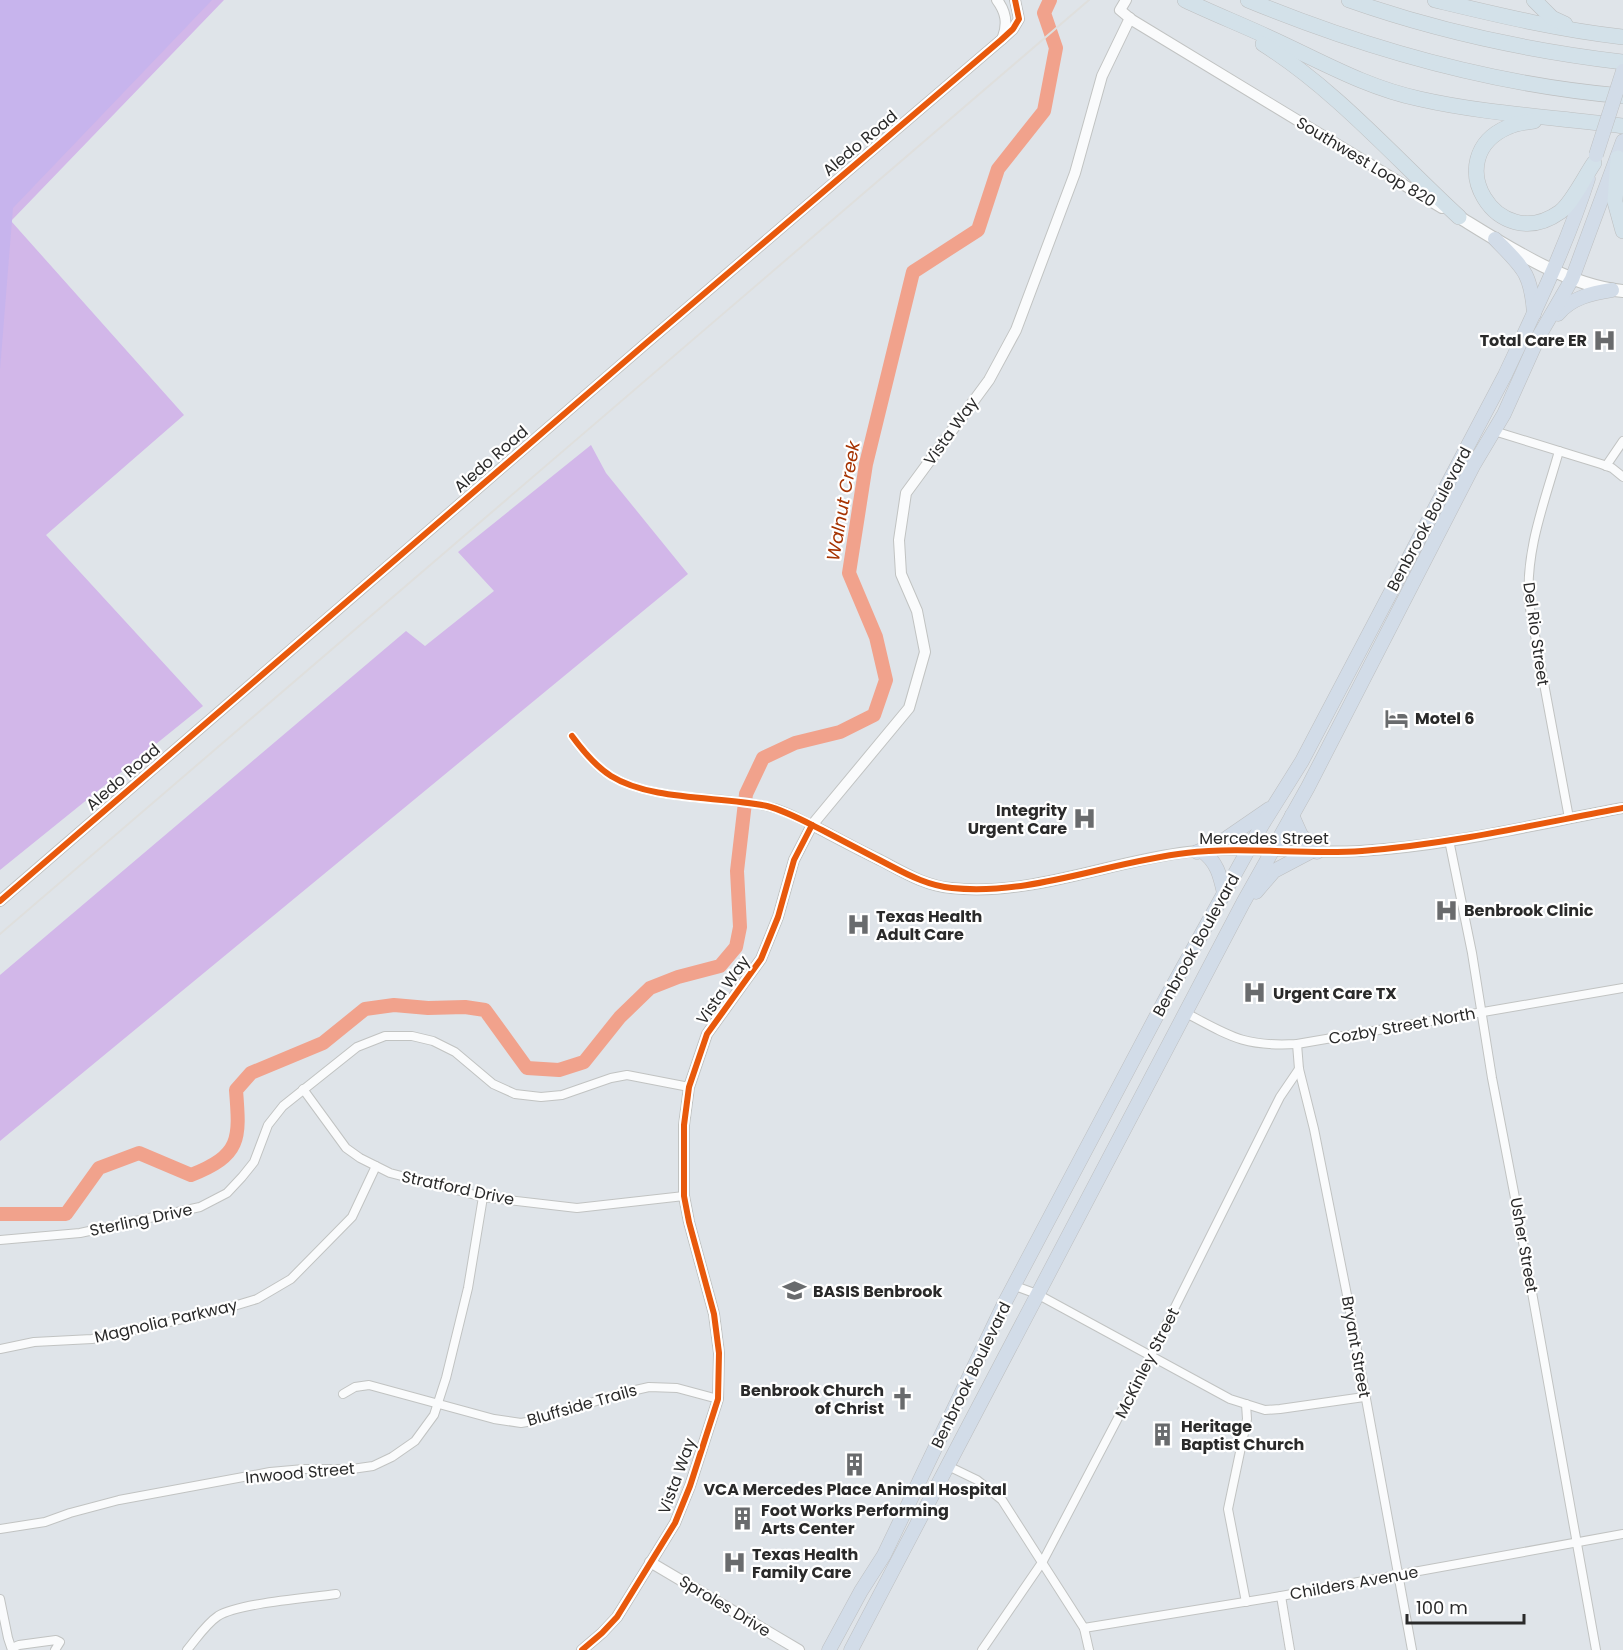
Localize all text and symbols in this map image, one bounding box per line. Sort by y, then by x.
street label: Aledo Road [818,105,902,181]
street label: Southwest Loop 820 [1292,111,1440,213]
hospital icon: Total Care ER [1592,327,1618,353]
place label: Total Care ER [1480,329,1587,352]
street label: Vista Way [918,392,984,470]
street label: Aledo Road [449,420,533,498]
water label: Walnut Creek [820,438,866,563]
street label: Benbrook Boulevard [1381,443,1477,595]
street label: Del Rio Street [1517,581,1555,687]
hotel icon: Motel 6 [1384,705,1410,731]
place label: Motel 6 [1415,707,1475,730]
street label: Aledo Road [81,738,165,816]
place label: Integrity Urgent Care [968,799,1068,840]
hospital icon: Integrity Urgent Care [1072,806,1098,832]
street label: Mercedes Street [1199,827,1329,850]
street label: Benbrook Boulevard [1147,869,1245,1021]
hospital icon: Benbrook Clinic [1433,897,1459,923]
place label: Benbrook Clinic [1464,899,1594,922]
place label: Texas Health Adult Care [876,905,982,946]
hospital icon: Texas Health Adult Care [845,912,871,938]
street label: Vista Way [691,951,755,1029]
hospital icon: Urgent Care TX [1242,980,1268,1006]
place label: Urgent Care TX [1273,982,1397,1005]
street label: Cozby Street North [1327,1002,1477,1050]
street label: Stratford Drive [400,1165,516,1211]
street label: Usher Street [1504,1196,1544,1295]
street label: Sterling Drive [88,1198,195,1242]
school or university icon: BASIS Benbrook [782,1278,808,1304]
place label: BASIS Benbrook [813,1280,942,1303]
street label: Magnolia Parkway [92,1293,240,1349]
street label: Bryant Street [1336,1294,1376,1400]
street label: Benbrook Boulevard [925,1298,1017,1452]
street label: McKinley Street [1109,1304,1185,1422]
street label: Bluffside Trails [524,1378,640,1432]
place label: Benbrook Church of Christ [740,1379,884,1420]
church icon: Benbrook Church of Christ [889,1386,915,1412]
place label: Heritage Baptist Church [1181,1415,1304,1456]
building icon: Heritage Baptist Church [1150,1422,1176,1448]
street label: Vista Way [653,1435,701,1517]
building icon: VCA Mercedes Place Animal Hospital [842,1451,868,1477]
street label: Inwood Street [244,1457,356,1489]
place label: VCA Mercedes Place Animal Hospital [703,1478,1007,1501]
place label: Foot Works Performing Arts Center [761,1499,949,1540]
building icon: Foot Works Performing Arts Center [730,1506,756,1532]
place label: Texas Health Family Care [752,1543,858,1584]
hospital icon: Texas Health Family Care [721,1550,747,1576]
street label: Childers Avenue [1288,1560,1420,1606]
street label: Sproles Drive [675,1570,775,1642]
scale bar [1407,1587,1524,1625]
text: 100 m [1416,1595,1468,1620]

